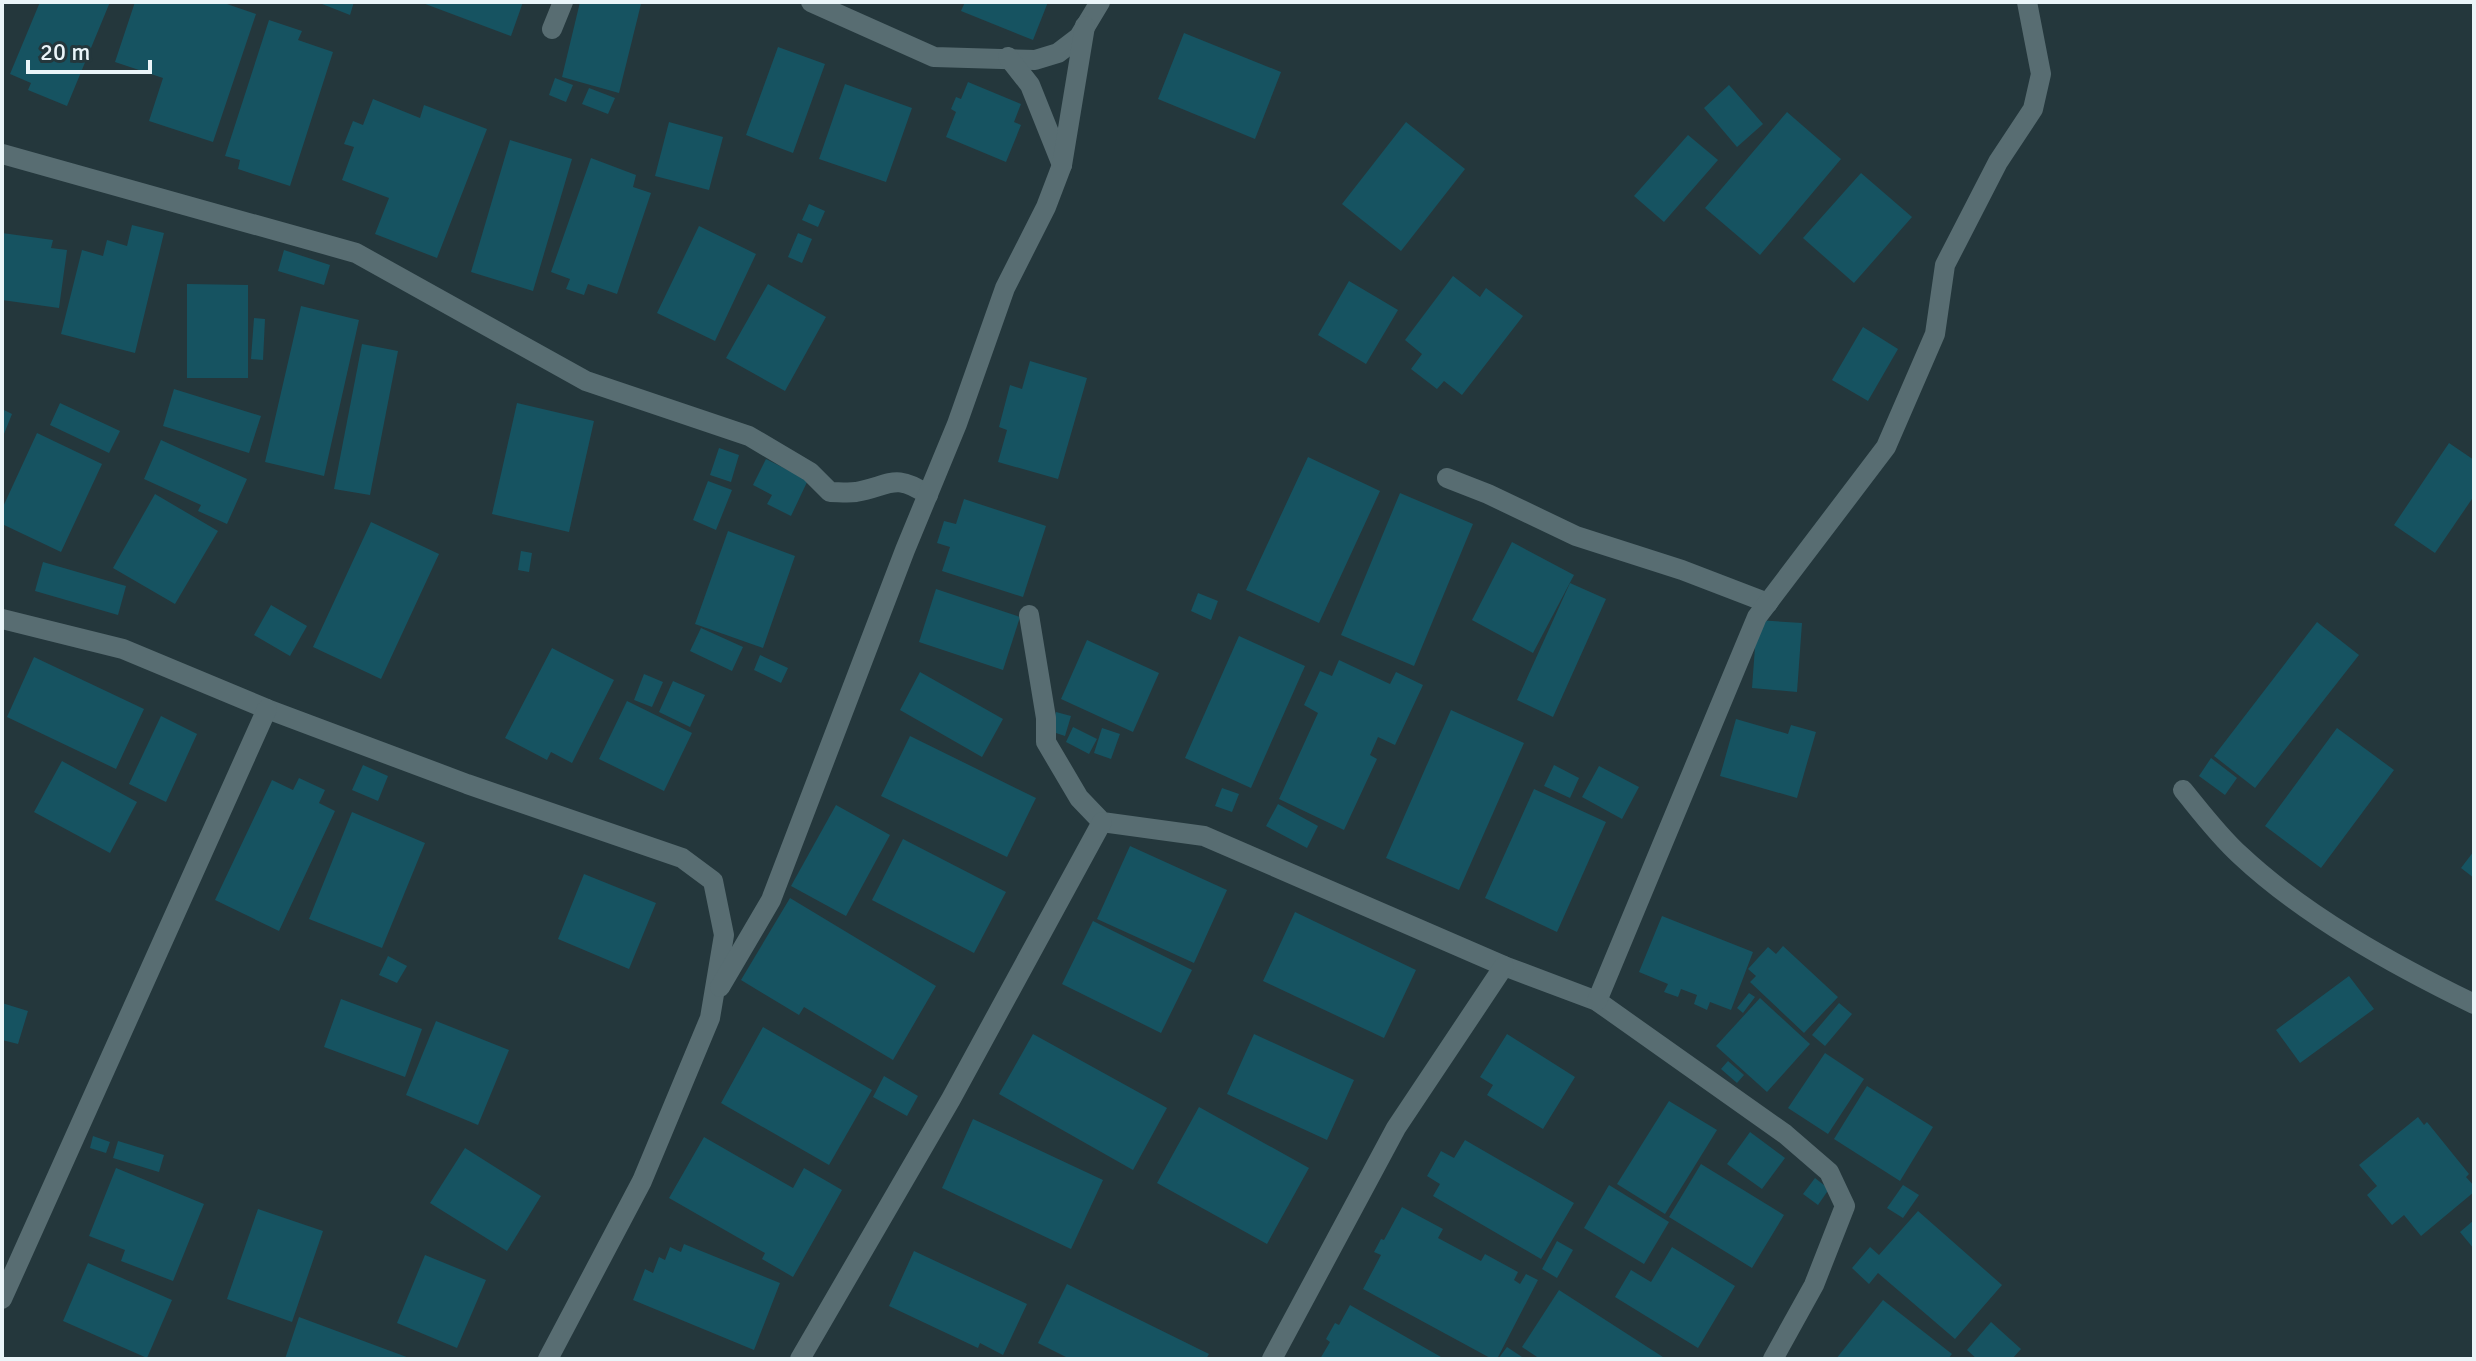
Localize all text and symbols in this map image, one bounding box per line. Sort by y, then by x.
scale bar [28,24,150,74]
text: 20 m [40,37,90,67]

